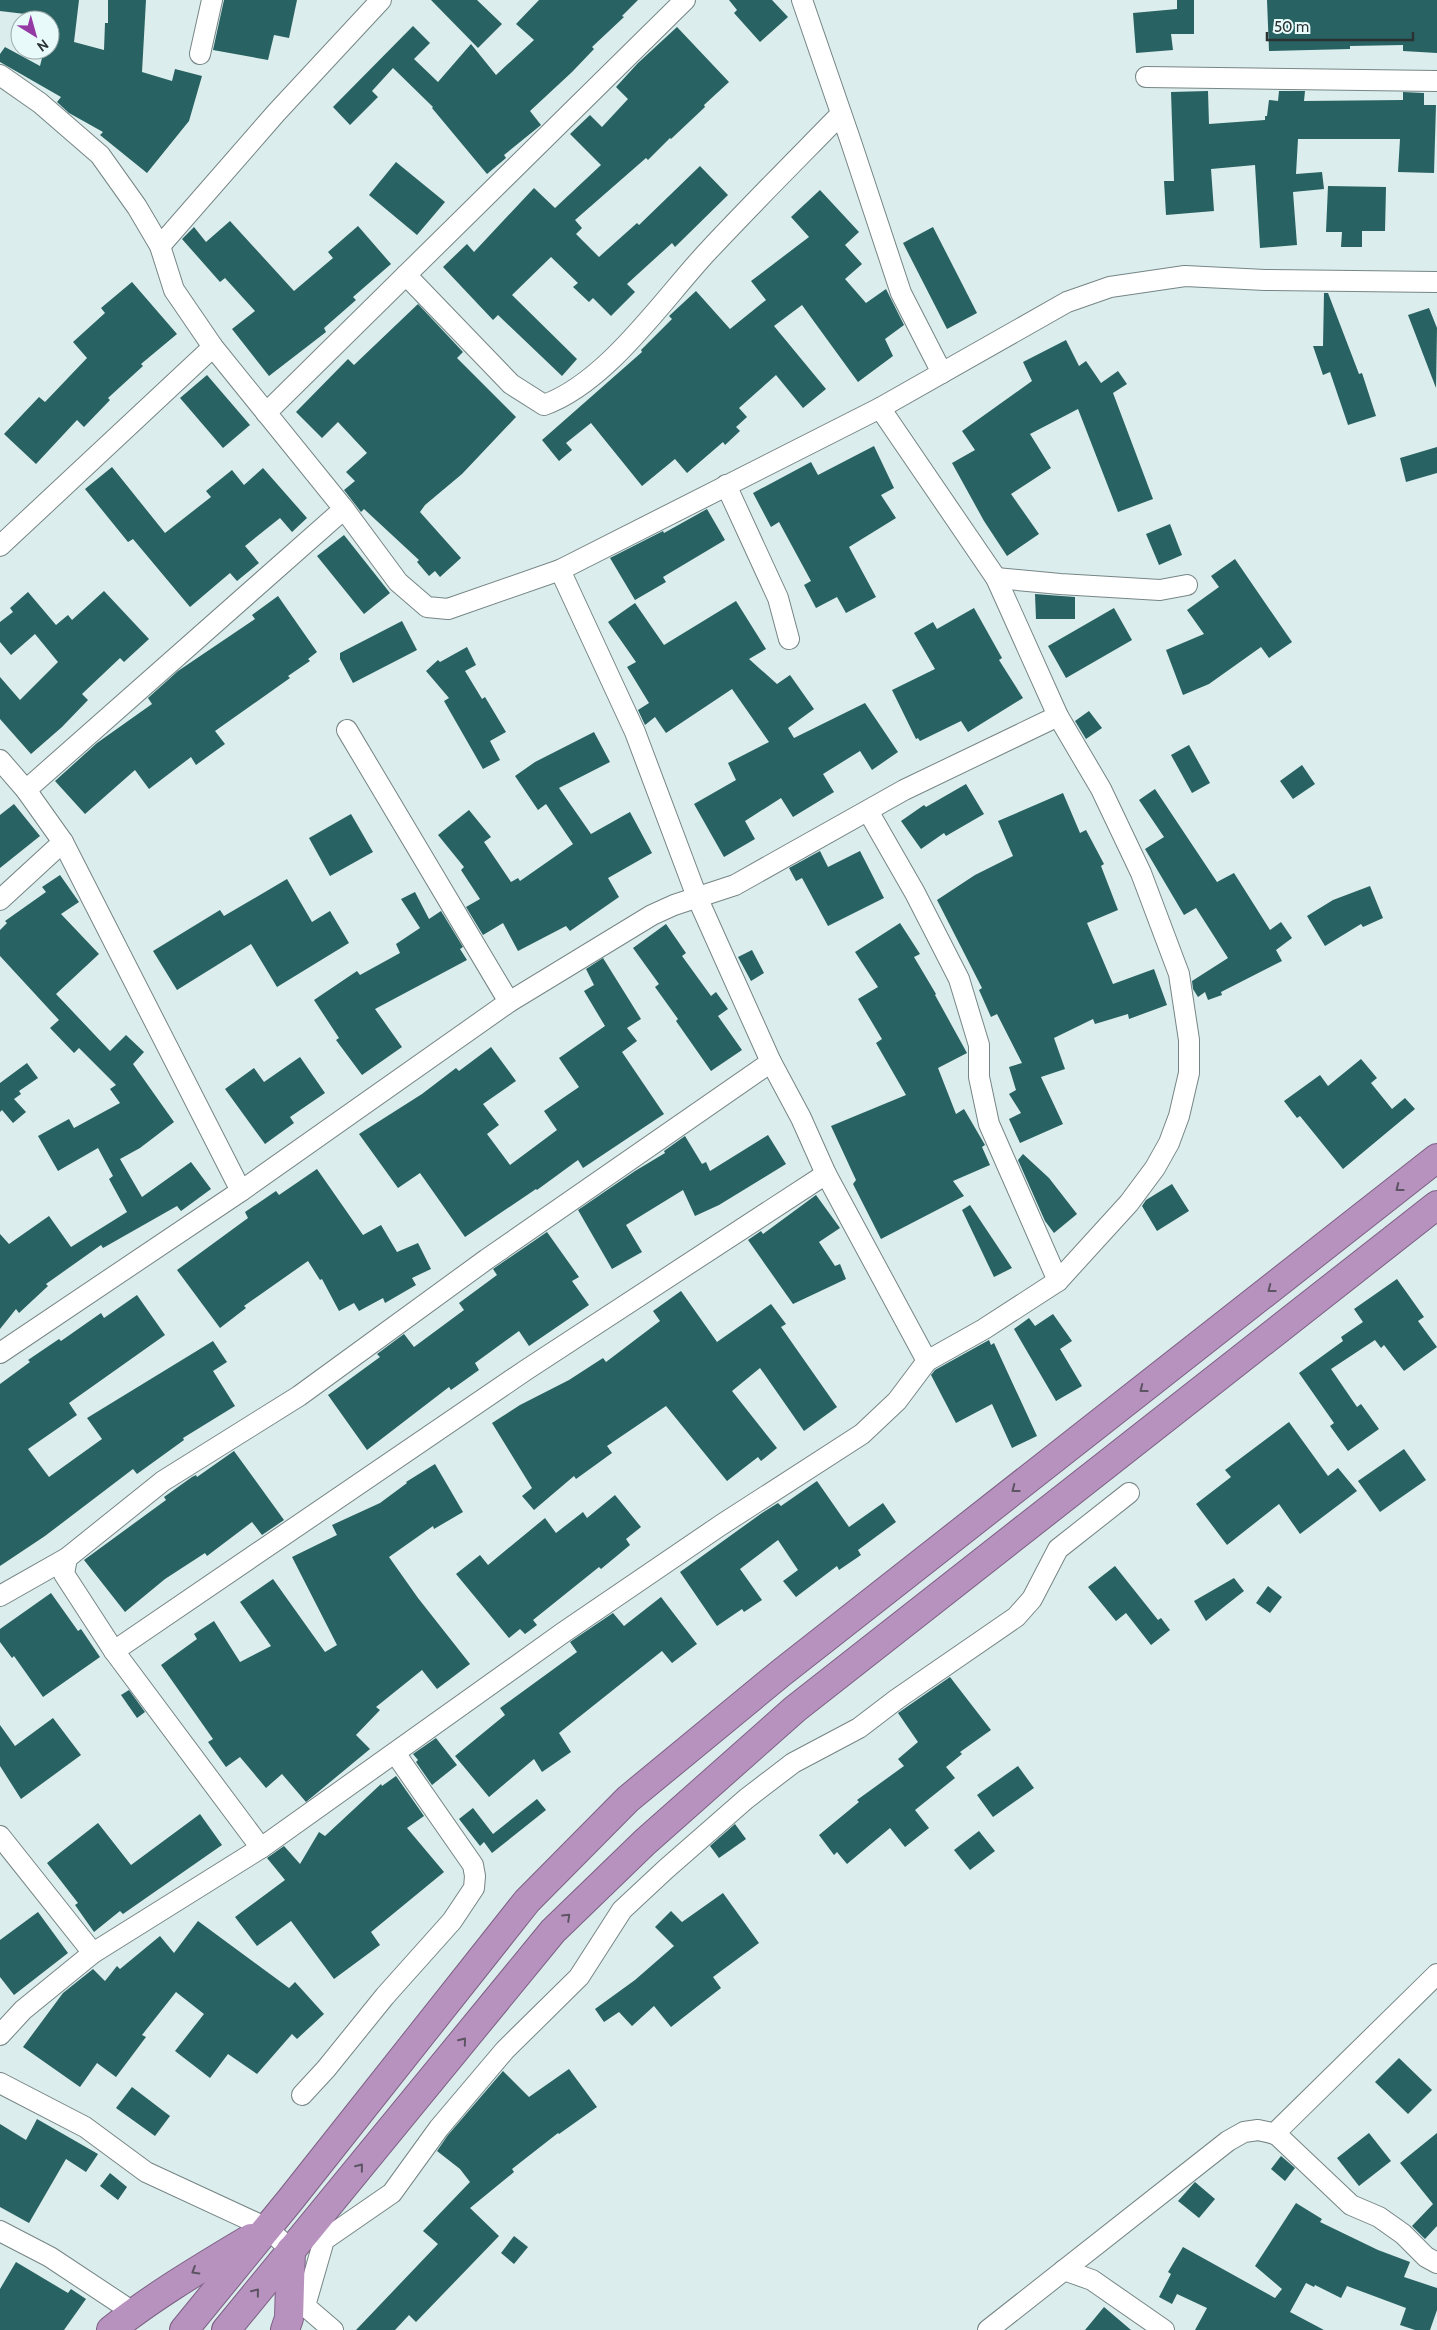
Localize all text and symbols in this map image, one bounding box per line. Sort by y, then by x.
north arrow [10,10,60,60]
scale bar [1267,10,1413,42]
text: 50 m [1274,18,1309,36]
text: N [33,35,52,56]
one-way arrow [1396,1183,1405,1191]
one-way arrow [1268,1283,1277,1291]
one-way arrow [1139,1383,1149,1392]
one-way arrow [1012,1484,1021,1492]
one-way arrow [562,1914,571,1923]
one-way arrow [457,2038,465,2047]
one-way arrow [354,2163,363,2172]
one-way arrow [192,2265,201,2275]
one-way arrow [251,2289,260,2298]

